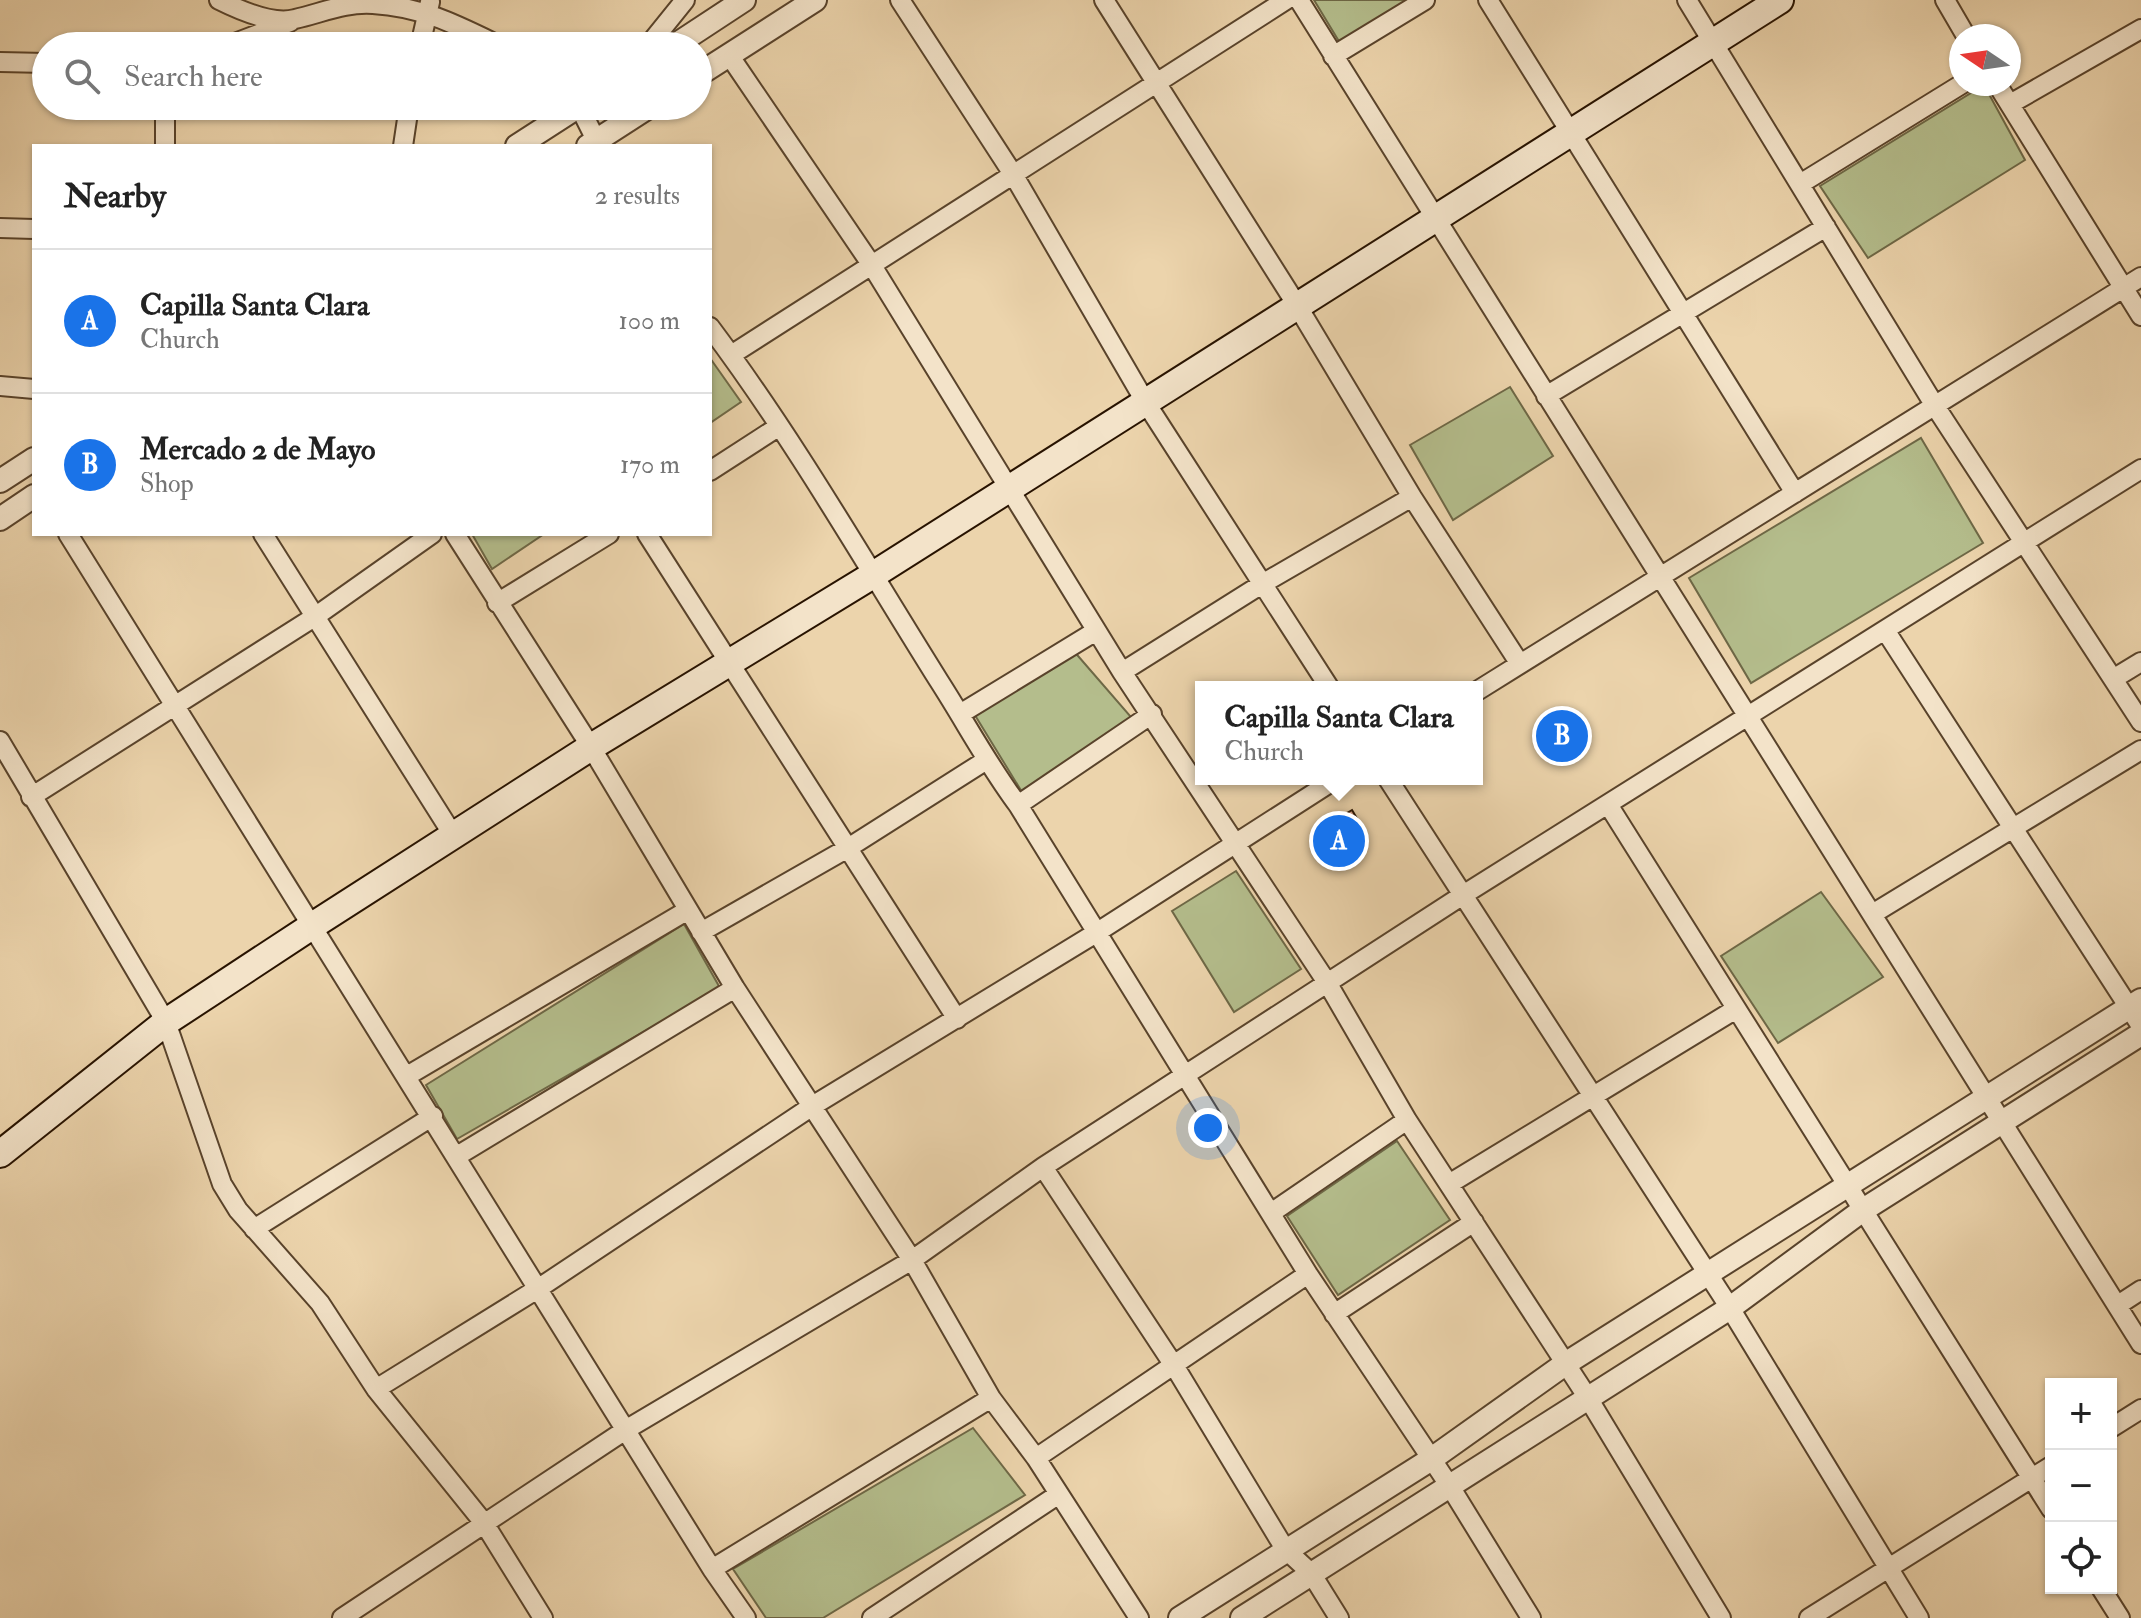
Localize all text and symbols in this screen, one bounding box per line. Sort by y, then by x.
north arrow [1949,24,2021,96]
search box [32,32,712,120]
icon: search [60,54,104,98]
text: Search here [124,58,263,95]
text: Nearby [64,175,166,218]
text: 2 results [595,180,680,212]
text: Capilla Santa Clara [140,287,369,324]
text: A [82,305,98,337]
text: 100 m [619,305,680,337]
text: Church [140,324,220,356]
text: Mercado 2 de Mayo [140,431,376,468]
text: B [81,449,99,481]
text: 170 m [620,449,680,481]
text: Shop [140,468,194,500]
popup [1195,681,1483,785]
text: Capilla Santa Clara [1224,699,1454,736]
pin: B [1536,706,1588,766]
text: Church [1224,736,1304,768]
pin: A [1313,811,1365,871]
your location [1188,1108,1228,1148]
map controls [2045,1378,2117,1594]
button: + [2045,1378,2117,1450]
button: − [2045,1450,2117,1522]
button: locate [2045,1522,2117,1594]

